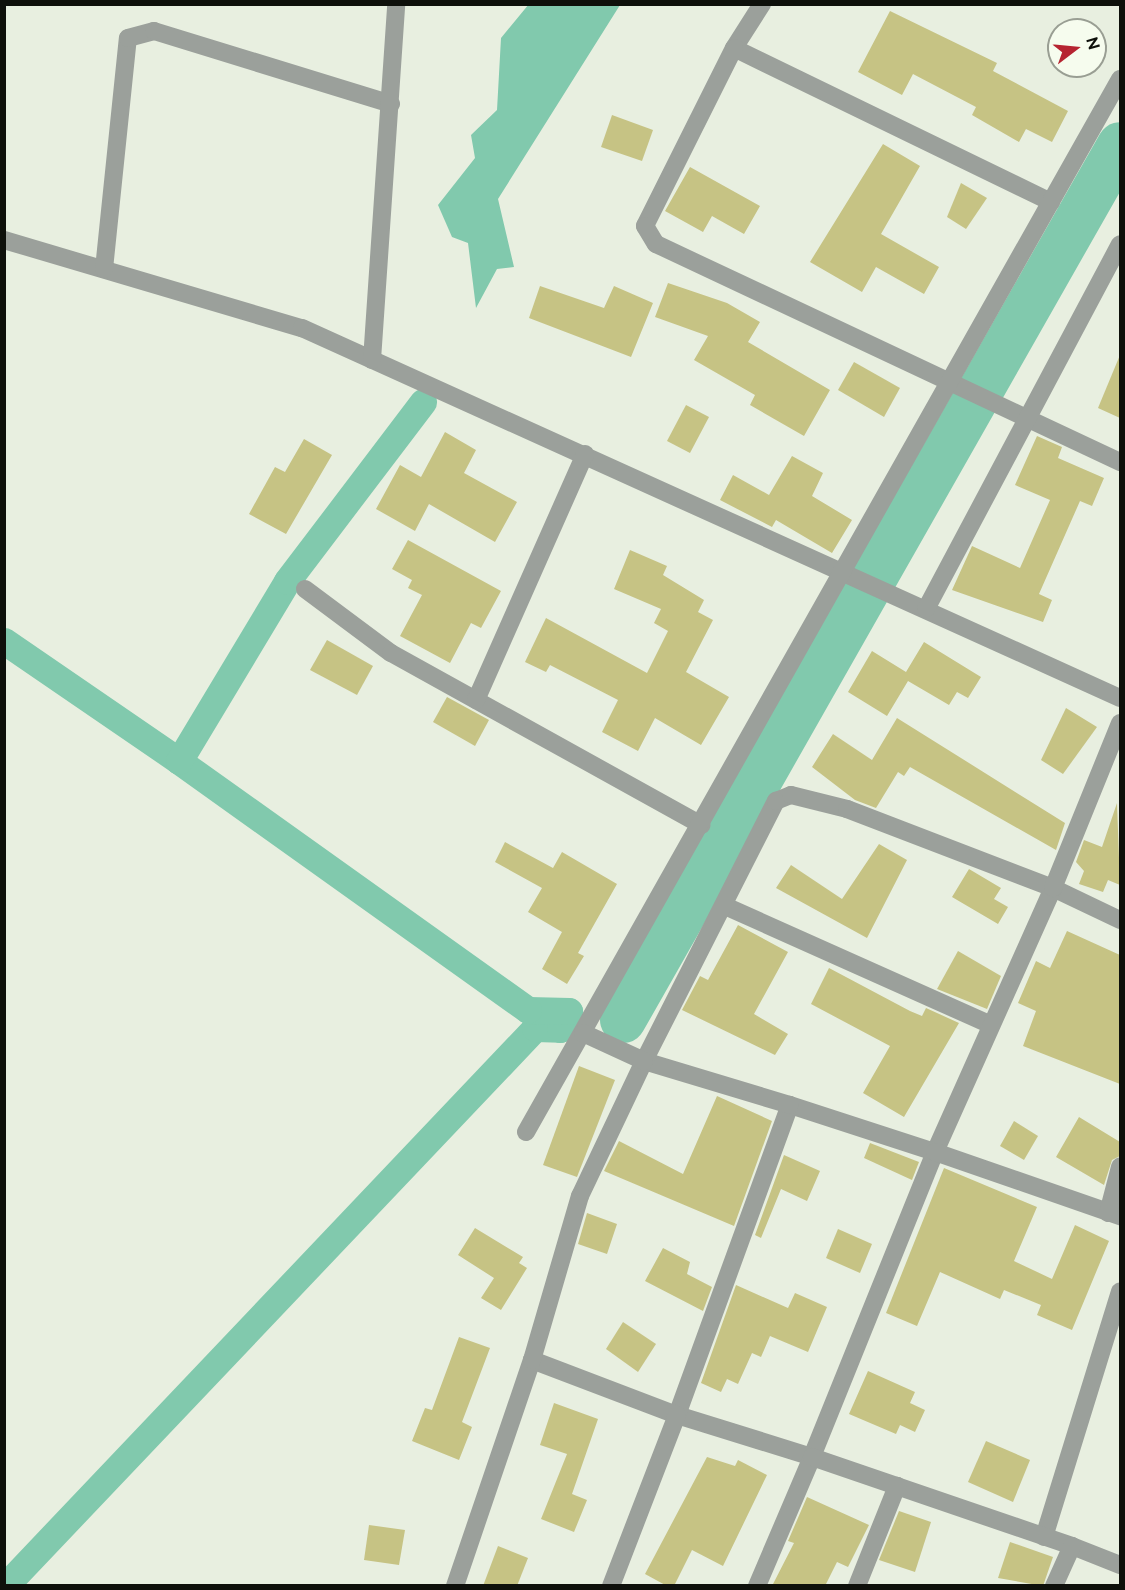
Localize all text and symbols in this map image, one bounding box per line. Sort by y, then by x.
north arrow [1047,18,1107,78]
text: N [1082,35,1104,52]

